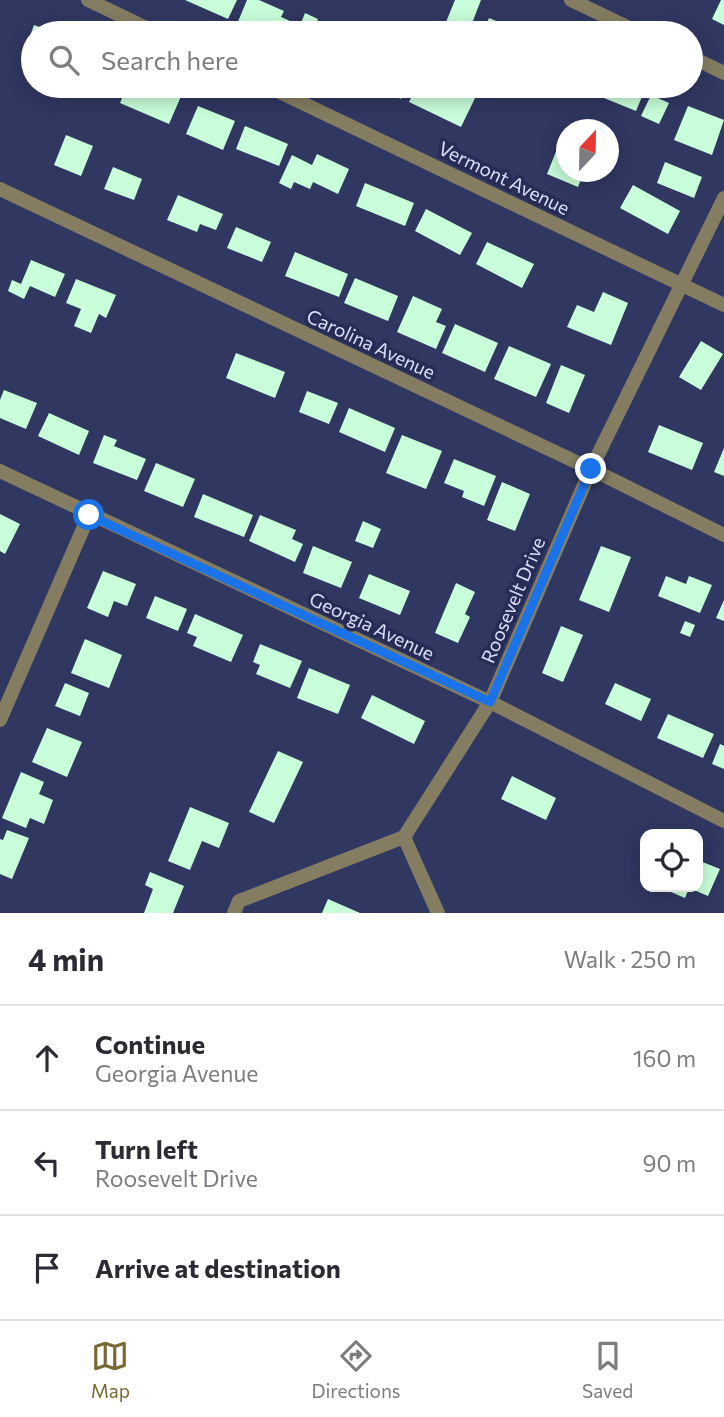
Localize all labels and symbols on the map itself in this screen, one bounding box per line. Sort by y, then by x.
north arrow [556,119,619,182]
street label: Vermont Avenue [435,136,573,219]
street label: Carolina Avenue [303,304,439,383]
route end [575,453,606,484]
route start [73,499,104,530]
street label: Roosevelt Drive [476,533,549,666]
street label: Georgia Avenue [306,587,438,664]

